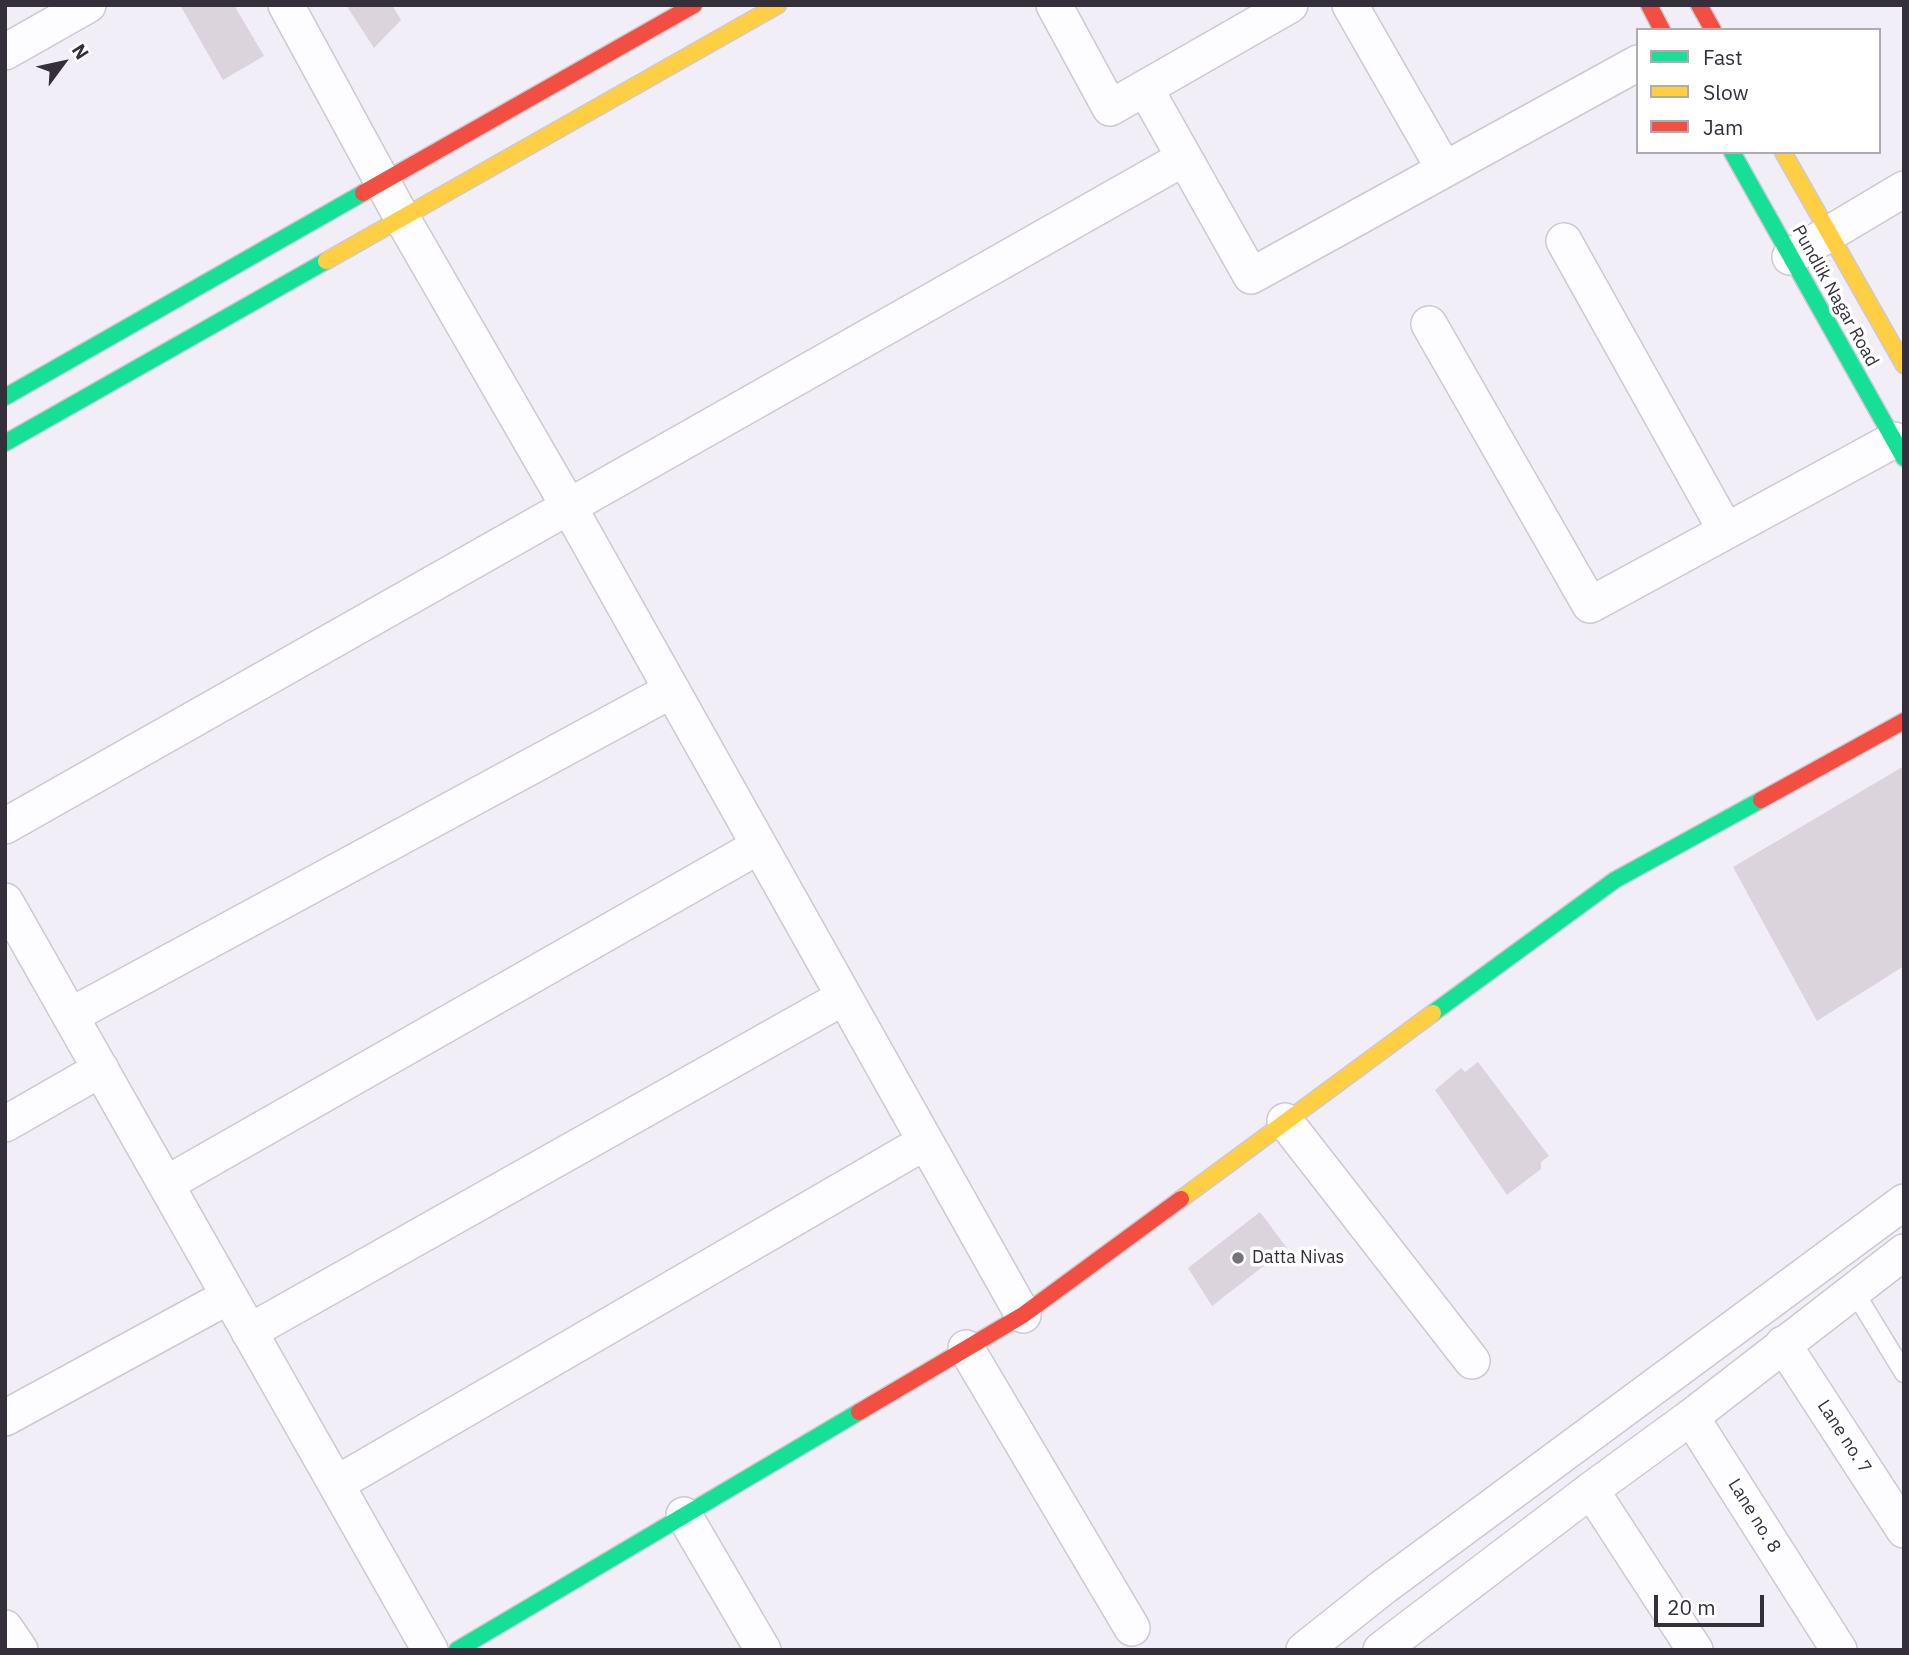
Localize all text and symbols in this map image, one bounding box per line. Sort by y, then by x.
north arrow [28,28,98,98]
legend [1636,28,1881,154]
text: N [67,39,94,64]
text: Fast [1703,43,1743,71]
text: Slow [1703,78,1749,106]
text: Jam [1703,113,1743,141]
street label: Pundlik Nagar Road [1787,221,1883,371]
place label: Datta Nivas [1252,1247,1344,1269]
marker: Datta Nivas [1230,1250,1246,1266]
street label: Lane no. 7 [1812,1396,1876,1478]
street label: Lane no. 8 [1723,1475,1785,1557]
scale bar [1657,1582,1767,1626]
text: 20 m [1667,1593,1716,1621]

